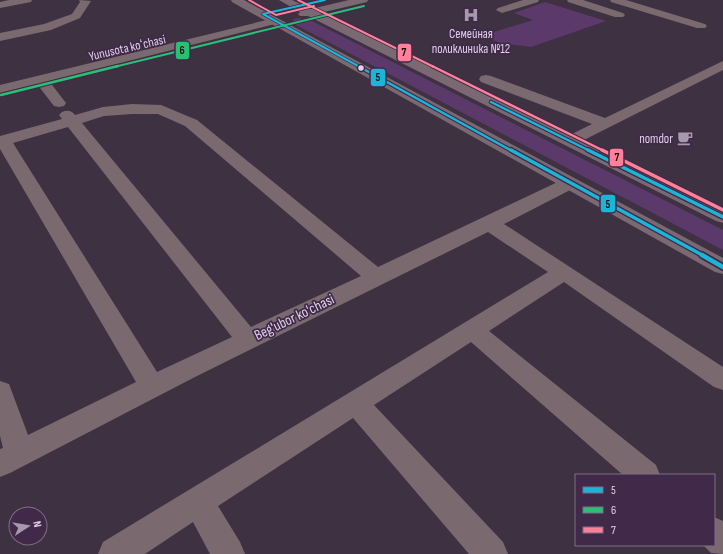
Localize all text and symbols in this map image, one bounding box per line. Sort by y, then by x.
hospital icon: Семейная поликлиника №12 [462,6,480,24]
place label: Семейная поликлиника №12 [432,26,510,57]
street label: Yunusota koʻchasi [87,31,167,65]
line badge: 6 [175,41,190,60]
line badge: 7 [397,43,412,62]
text: 6 [179,44,185,57]
text: 7 [402,46,407,59]
unlabelled marker [356,63,366,73]
line badge: 5 [370,68,386,87]
text: 5 [376,71,381,84]
cafe icon: nomdor [676,129,694,147]
place label: nomdor [639,131,673,147]
line badge: 7 [609,148,624,167]
text: 7 [615,151,620,164]
line badge: 5 [600,194,616,213]
text: 5 [606,198,611,211]
street label: Beg'ubor ko'chasi [251,290,338,345]
legend [575,474,715,546]
text: 5 [611,483,616,498]
text: 6 [611,503,616,518]
north arrow [8,506,48,546]
text: N [30,520,44,528]
text: 7 [611,523,616,538]

